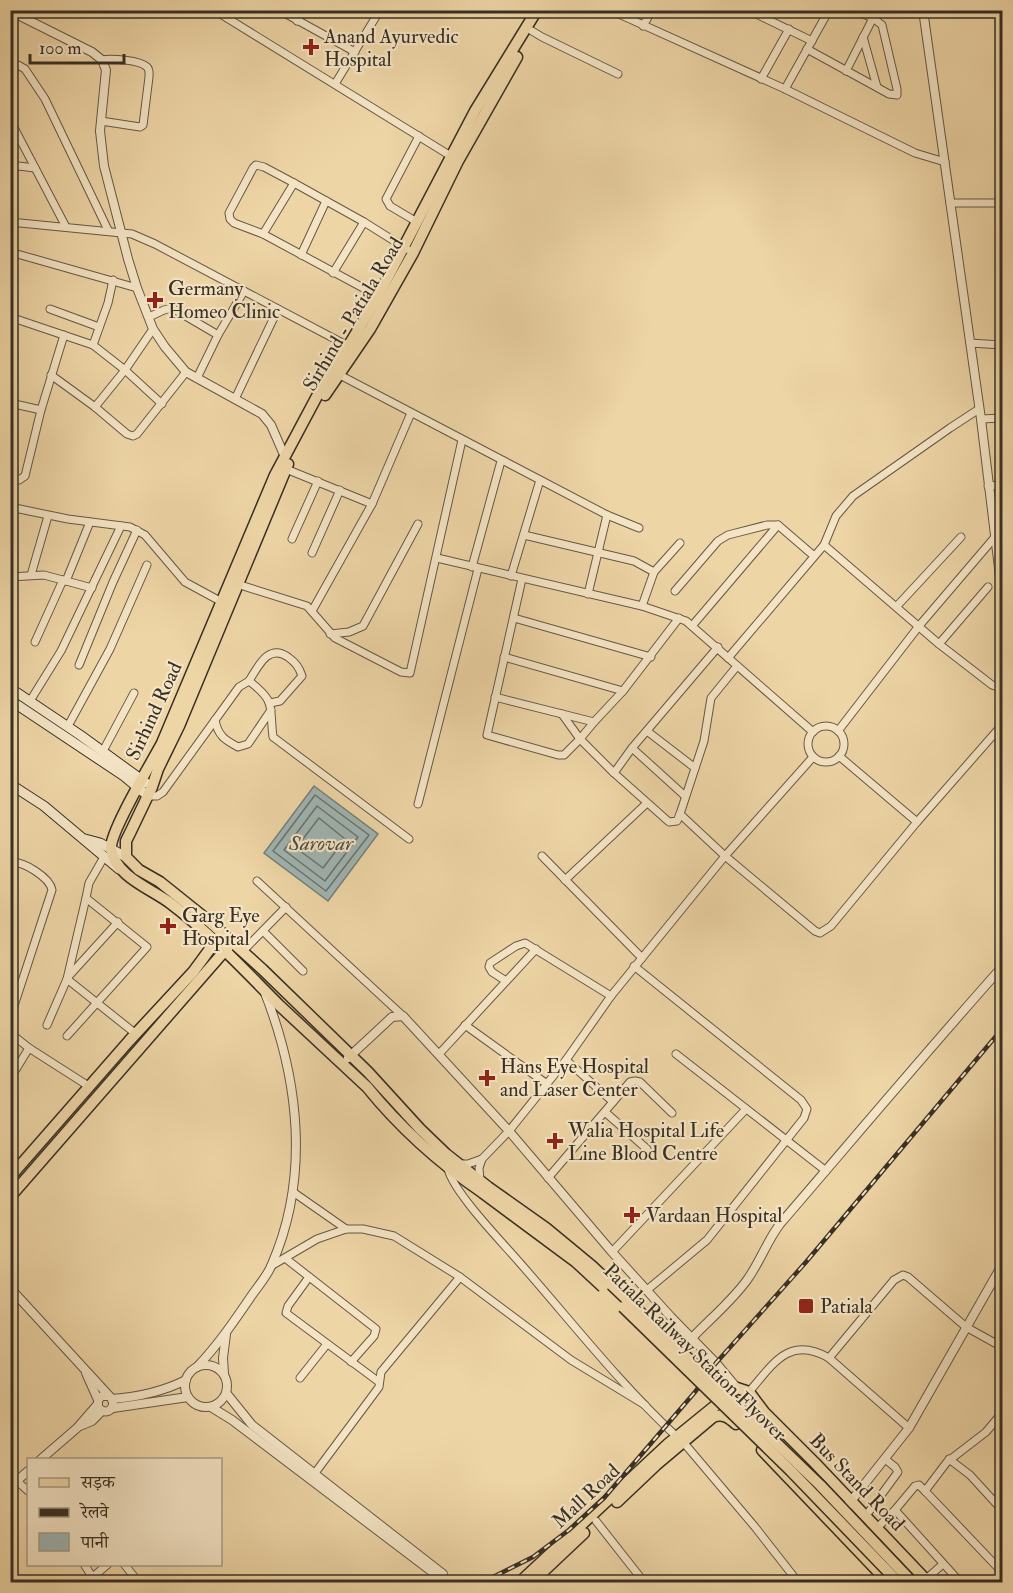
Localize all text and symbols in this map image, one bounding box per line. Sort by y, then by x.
place label: Anand Ayurvedic Hospital [323,24,459,73]
scale bar [30,27,124,65]
text: 100 m [39,37,82,60]
marker: Anand Ayurvedic Hospital [302,38,320,56]
street label: Sirhind - Patiala Road [297,232,409,396]
place label: Germany Homeo Clinic [168,276,280,324]
marker: Germany Homeo Clinic [146,291,164,309]
street label: Sirhind Road [120,658,188,764]
water label: Sarovar [288,830,354,857]
place label: Garg Eye Hospital [182,903,260,952]
marker: Garg Eye Hospital [159,917,177,935]
place label: Hans Eye Hospital and Laser Center [500,1054,649,1102]
marker: Hans Eye Hospital and Laser Center [478,1069,496,1087]
place label: Walia Hospital Life Line Blood Centre [567,1118,724,1166]
marker: Walia Hospital Life Line Blood Centre [546,1132,564,1150]
place label: Vardaan Hospital [646,1203,782,1229]
marker: Vardaan Hospital [623,1206,641,1224]
street label: Patiala Railway Station Flyover [598,1258,792,1446]
place label: Patiala [820,1294,874,1319]
marker: Patiala [797,1297,815,1315]
street label: Bus Stand Road [804,1428,910,1536]
legend [27,1458,222,1566]
street label: Mall Road [547,1458,625,1534]
text: सड़क [80,1471,116,1494]
text: रेलवे [79,1501,110,1524]
text: पानी [80,1531,110,1554]

